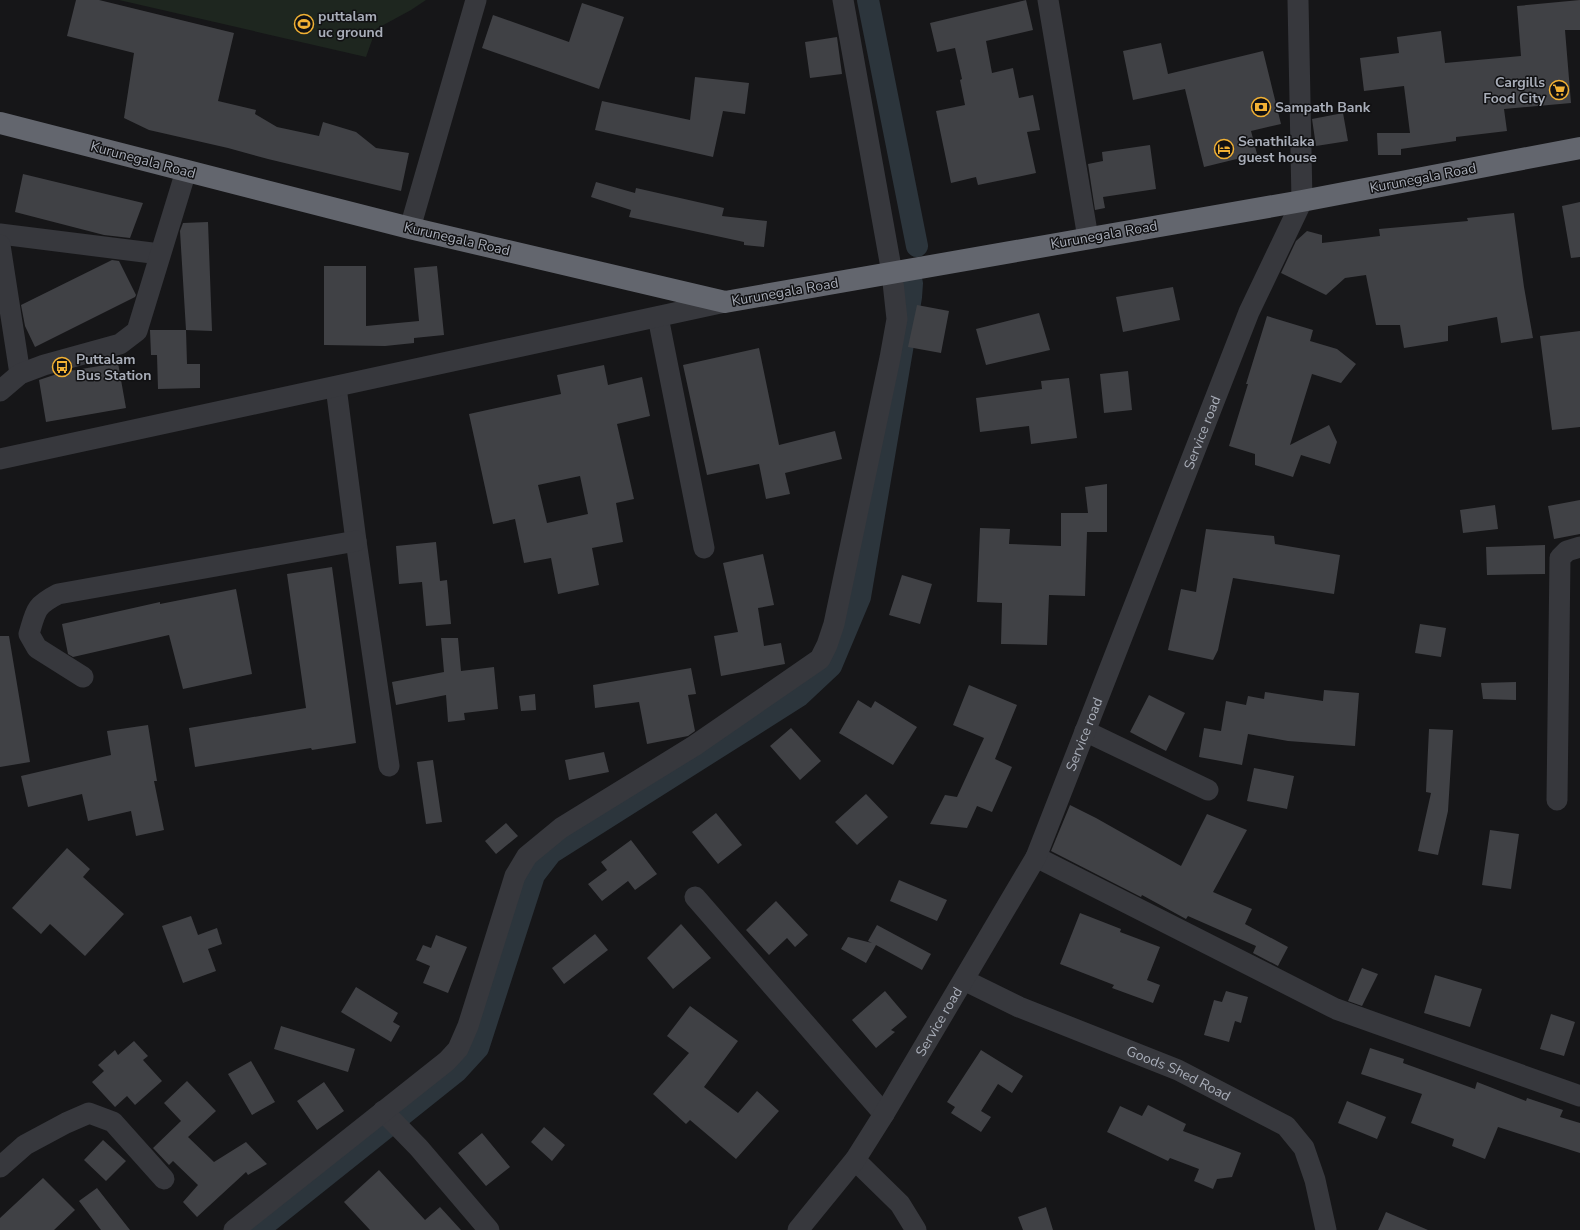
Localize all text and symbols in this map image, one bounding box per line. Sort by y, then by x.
place label: puttalam uc ground [318,7,383,42]
sports icon: puttalam uc ground [293,13,315,35]
place label: Cargills Food City [1483,73,1546,108]
supermarket icon: Cargills Food City [1548,79,1570,101]
bank icon: Sampath Bank [1250,96,1272,118]
place label: Sampath Bank [1275,98,1371,117]
place label: Senathilaka guest house [1238,132,1317,167]
street label: Kurunegala Road [88,137,198,183]
hotel icon: Senathilaka guest house [1213,138,1235,160]
street label: Kurunegala Road [1368,158,1478,198]
street label: Kurunegala Road [1049,216,1159,254]
street label: Kurunegala Road [402,218,512,260]
street label: Kurunegala Road [730,273,840,311]
place label: Puttalam Bus Station [76,350,151,385]
bus stop icon: Puttalam Bus Station [51,356,73,378]
street label: Service road [1179,393,1225,472]
street label: Service road [1061,695,1107,774]
street label: Service road [911,983,967,1060]
street label: Goods Shed Road [1124,1041,1234,1105]

